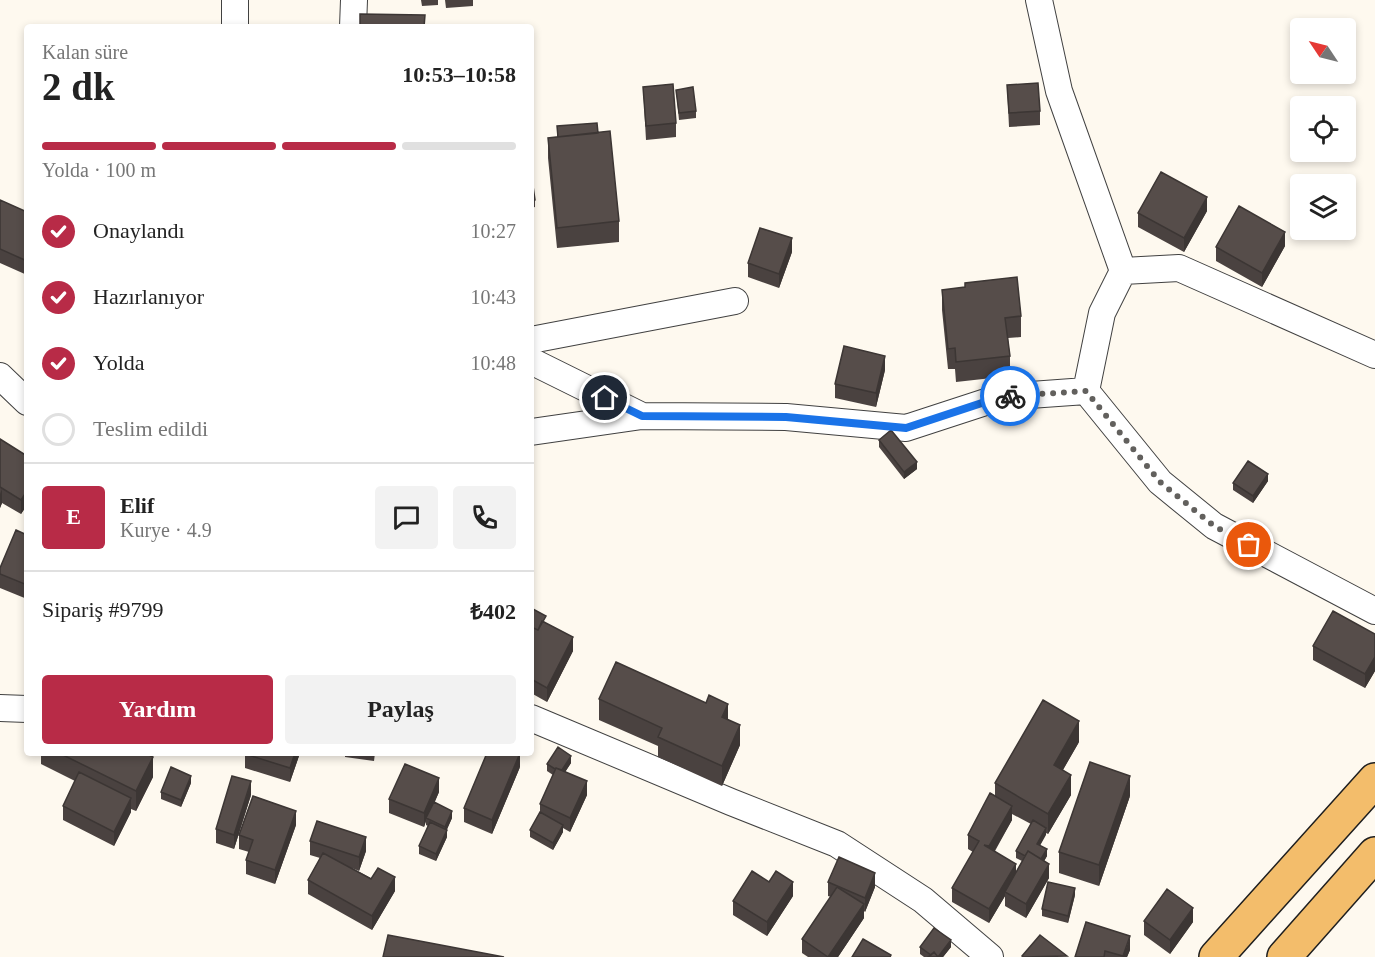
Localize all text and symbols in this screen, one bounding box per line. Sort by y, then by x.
north arrow [1290,18,1356,84]
map controls [1290,18,1356,240]
text: Kalan süre [42,41,128,63]
text: 10:53–10:58 [402,62,516,87]
text: 2 dk [42,65,115,108]
button: locate [1290,96,1356,162]
text: Yolda · 100 m [42,159,156,181]
button: layers [1290,174,1356,240]
icon: check [42,215,75,248]
text: Onaylandı [93,218,185,243]
text: 10:27 [470,220,516,242]
icon: check [42,281,75,314]
text: Hazırlanıyor [93,284,204,309]
text: 10:43 [470,286,516,308]
icon: check [42,347,75,380]
text: Yolda [93,350,145,375]
text: 10:48 [470,352,516,374]
courier [980,366,1040,426]
pin [579,372,630,423]
icon: bike [994,380,1027,413]
icon: home [588,381,621,414]
text: Teslim edildi [93,416,208,441]
button: chat [375,486,438,549]
button: phone [453,486,516,549]
text: Elif [120,493,154,518]
text: E [66,504,81,529]
text: Kurye · 4.9 [120,519,212,541]
pin [1223,519,1274,570]
icon: bag [1232,528,1265,561]
text: Sipariş #9799 [42,597,164,622]
text: ₺402 [470,599,516,624]
button: Yardım [42,675,273,744]
button: Paylaş [285,675,516,744]

